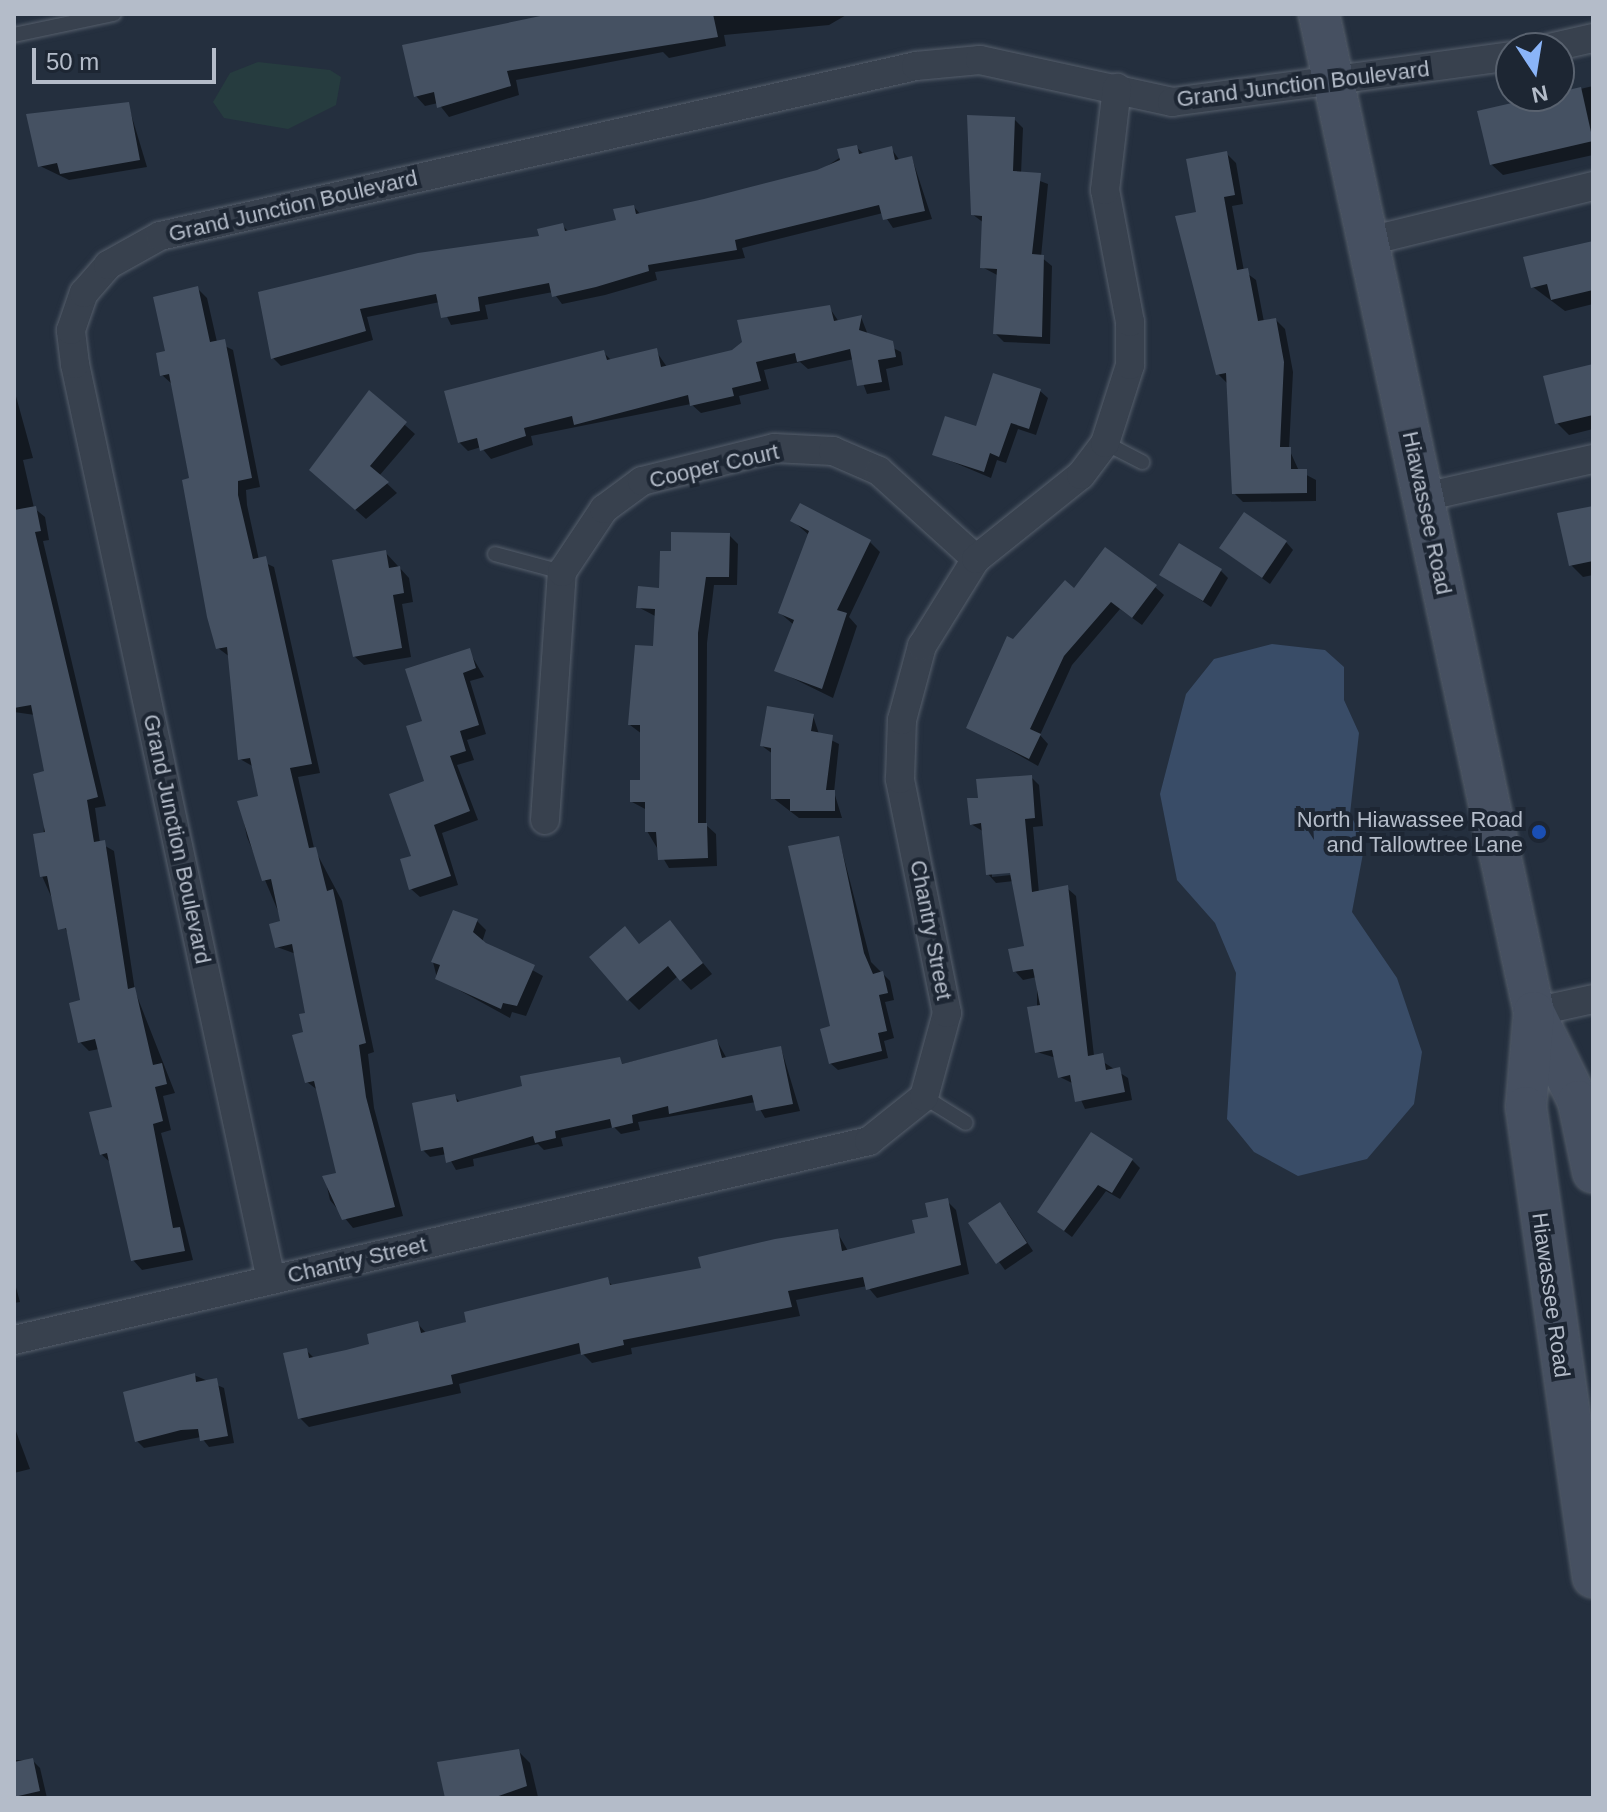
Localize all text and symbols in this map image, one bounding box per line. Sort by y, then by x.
scale bar [36,32,220,82]
north arrow [1495,32,1575,112]
text: 50 m [46,48,99,75]
street label: Grand Junction Boulevard [1175,55,1431,113]
text: N [1529,80,1550,108]
street label: Grand Junction Boulevard [166,165,420,247]
street label: Hiawassee Road [1397,429,1457,597]
street label: Cooper Court [647,438,781,494]
street label: Grand Junction Boulevard [138,712,216,966]
place label: North Hiawassee Road and Tallowtree Lane [1297,806,1523,858]
marker: North Hiawassee Road and Tallowtree Lane [1530,823,1548,841]
street label: Chantry Street [905,858,957,1002]
street label: Hiawassee Road [1526,1211,1576,1379]
street label: Chantry Street [285,1231,429,1289]

